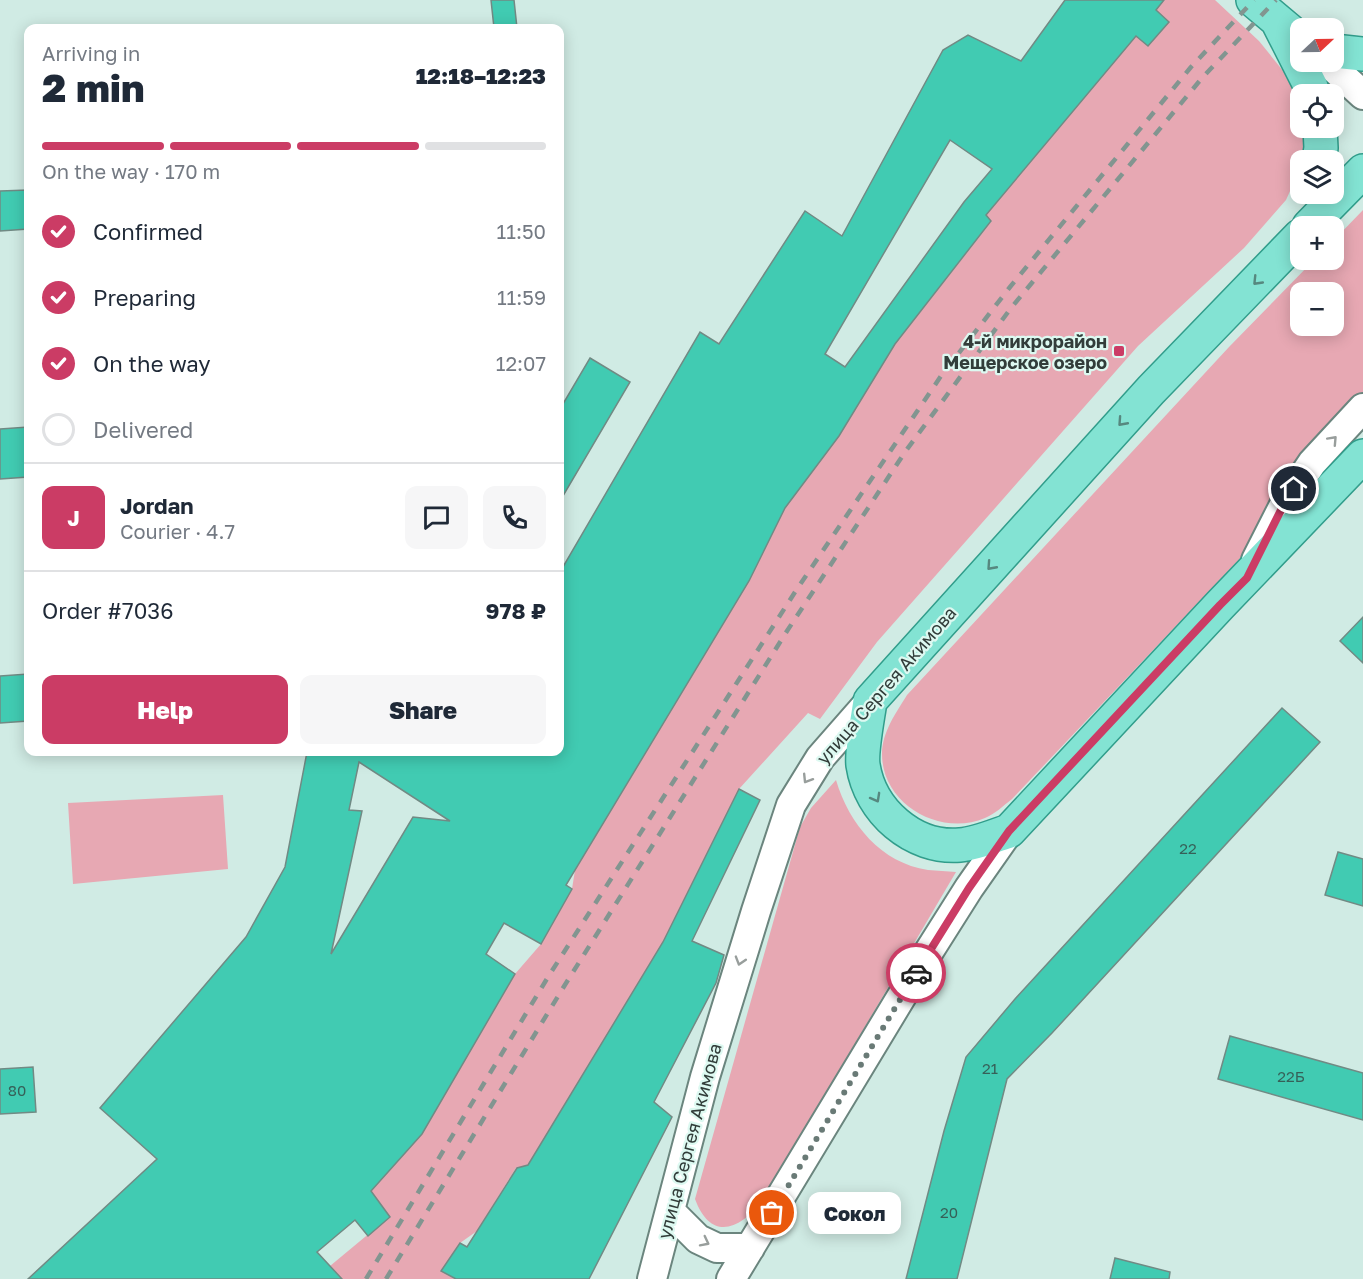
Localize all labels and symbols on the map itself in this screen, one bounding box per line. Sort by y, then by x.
north arrow [1290,18,1344,72]
one-way arrow [1253,274,1264,284]
place label: 4-й микрорайон Мещерское озеро [943,330,1107,373]
marker: 4-й микрорайон Мещерское озеро [1112,344,1126,358]
one-way arrow [1118,415,1129,426]
one-way arrow [1326,437,1337,447]
pin [1268,463,1319,514]
one-way arrow [987,560,998,570]
street label: улица Сергея Акимова [812,602,960,768]
one-way arrow [803,773,815,783]
one-way arrow [869,792,880,802]
house number: 22 [1179,839,1197,857]
courier [886,943,946,1003]
one-way arrow [735,955,747,966]
street label: улица Сергея Акимова [652,1041,726,1241]
house number: 21 [982,1059,998,1077]
house number: 22Б [1277,1067,1305,1085]
house number: 80 [8,1081,26,1099]
pin [746,1187,797,1238]
callout: Сокол [808,1192,901,1234]
house number: 20 [940,1203,958,1221]
one-way arrow [699,1235,710,1246]

